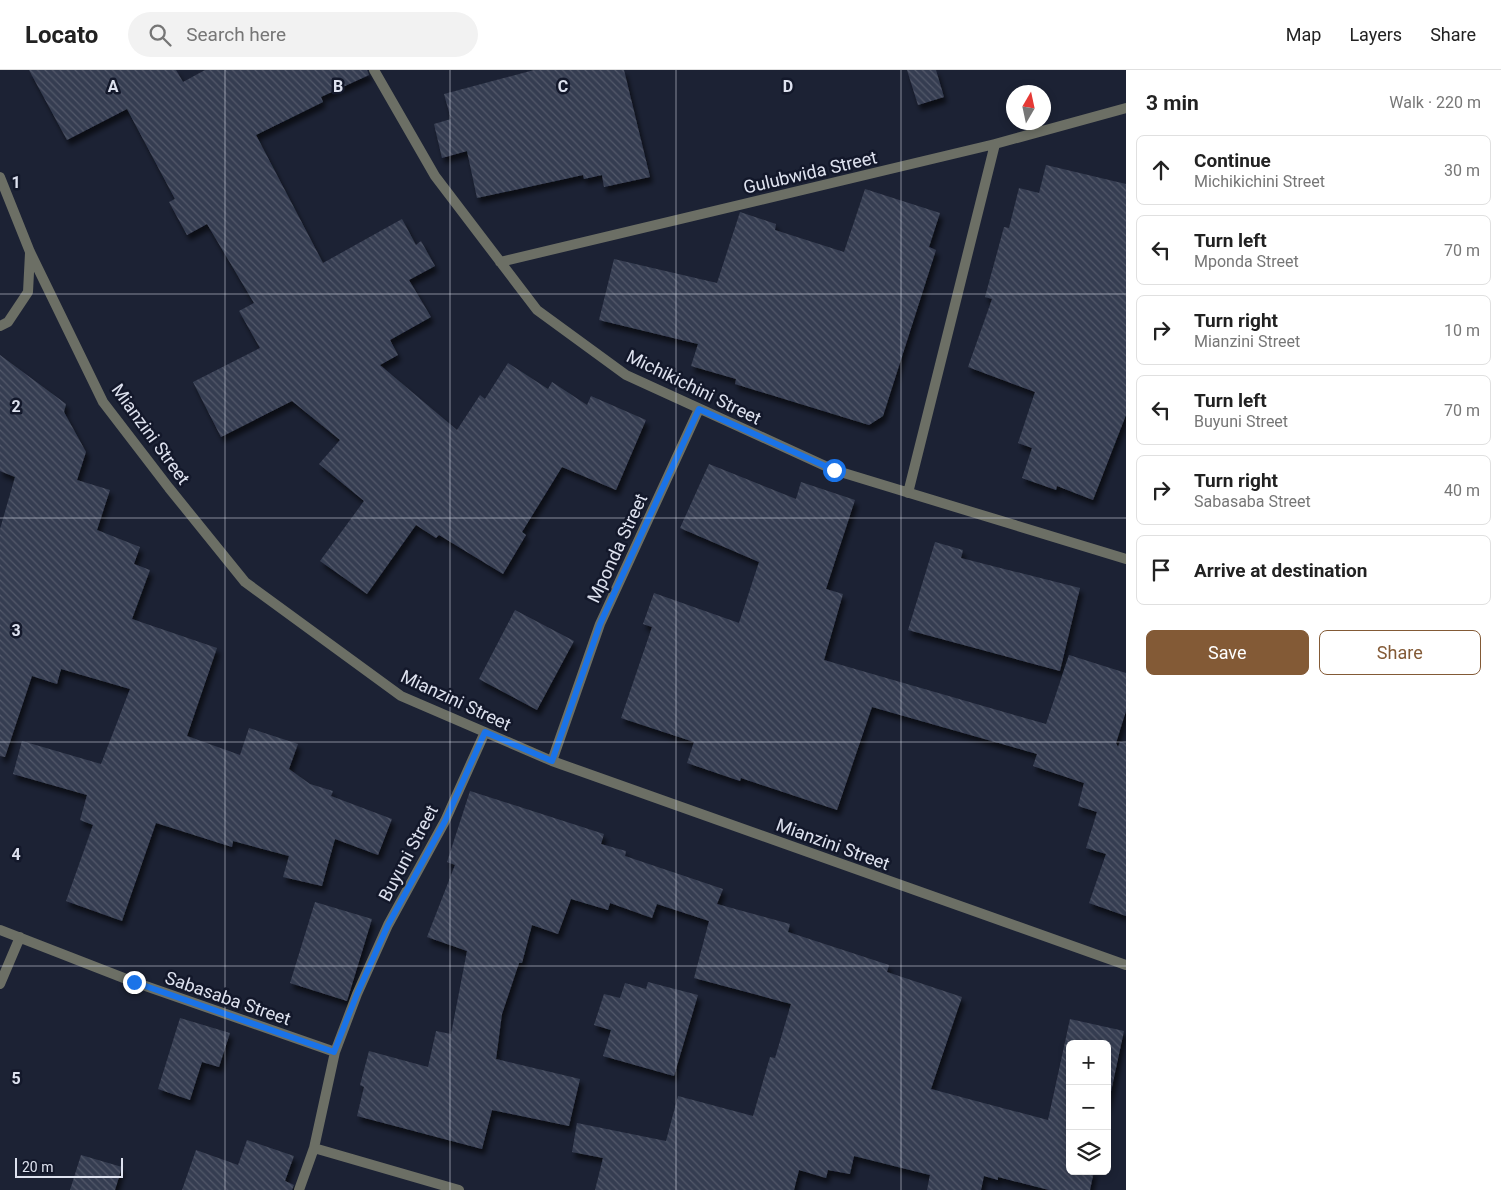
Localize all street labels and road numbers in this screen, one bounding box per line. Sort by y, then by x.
street label: Gulubwida Street [741,146,879,198]
street label: Michikichini Street [623,345,765,429]
street label: Mianzini Street [107,380,195,489]
street label: Mponda Street [583,490,651,606]
street label: Mianzini Street [397,665,515,735]
street label: Buyuni Street [374,801,442,905]
street label: Mianzini Street [773,814,893,874]
street label: Sabasaba Street [163,967,294,1029]

